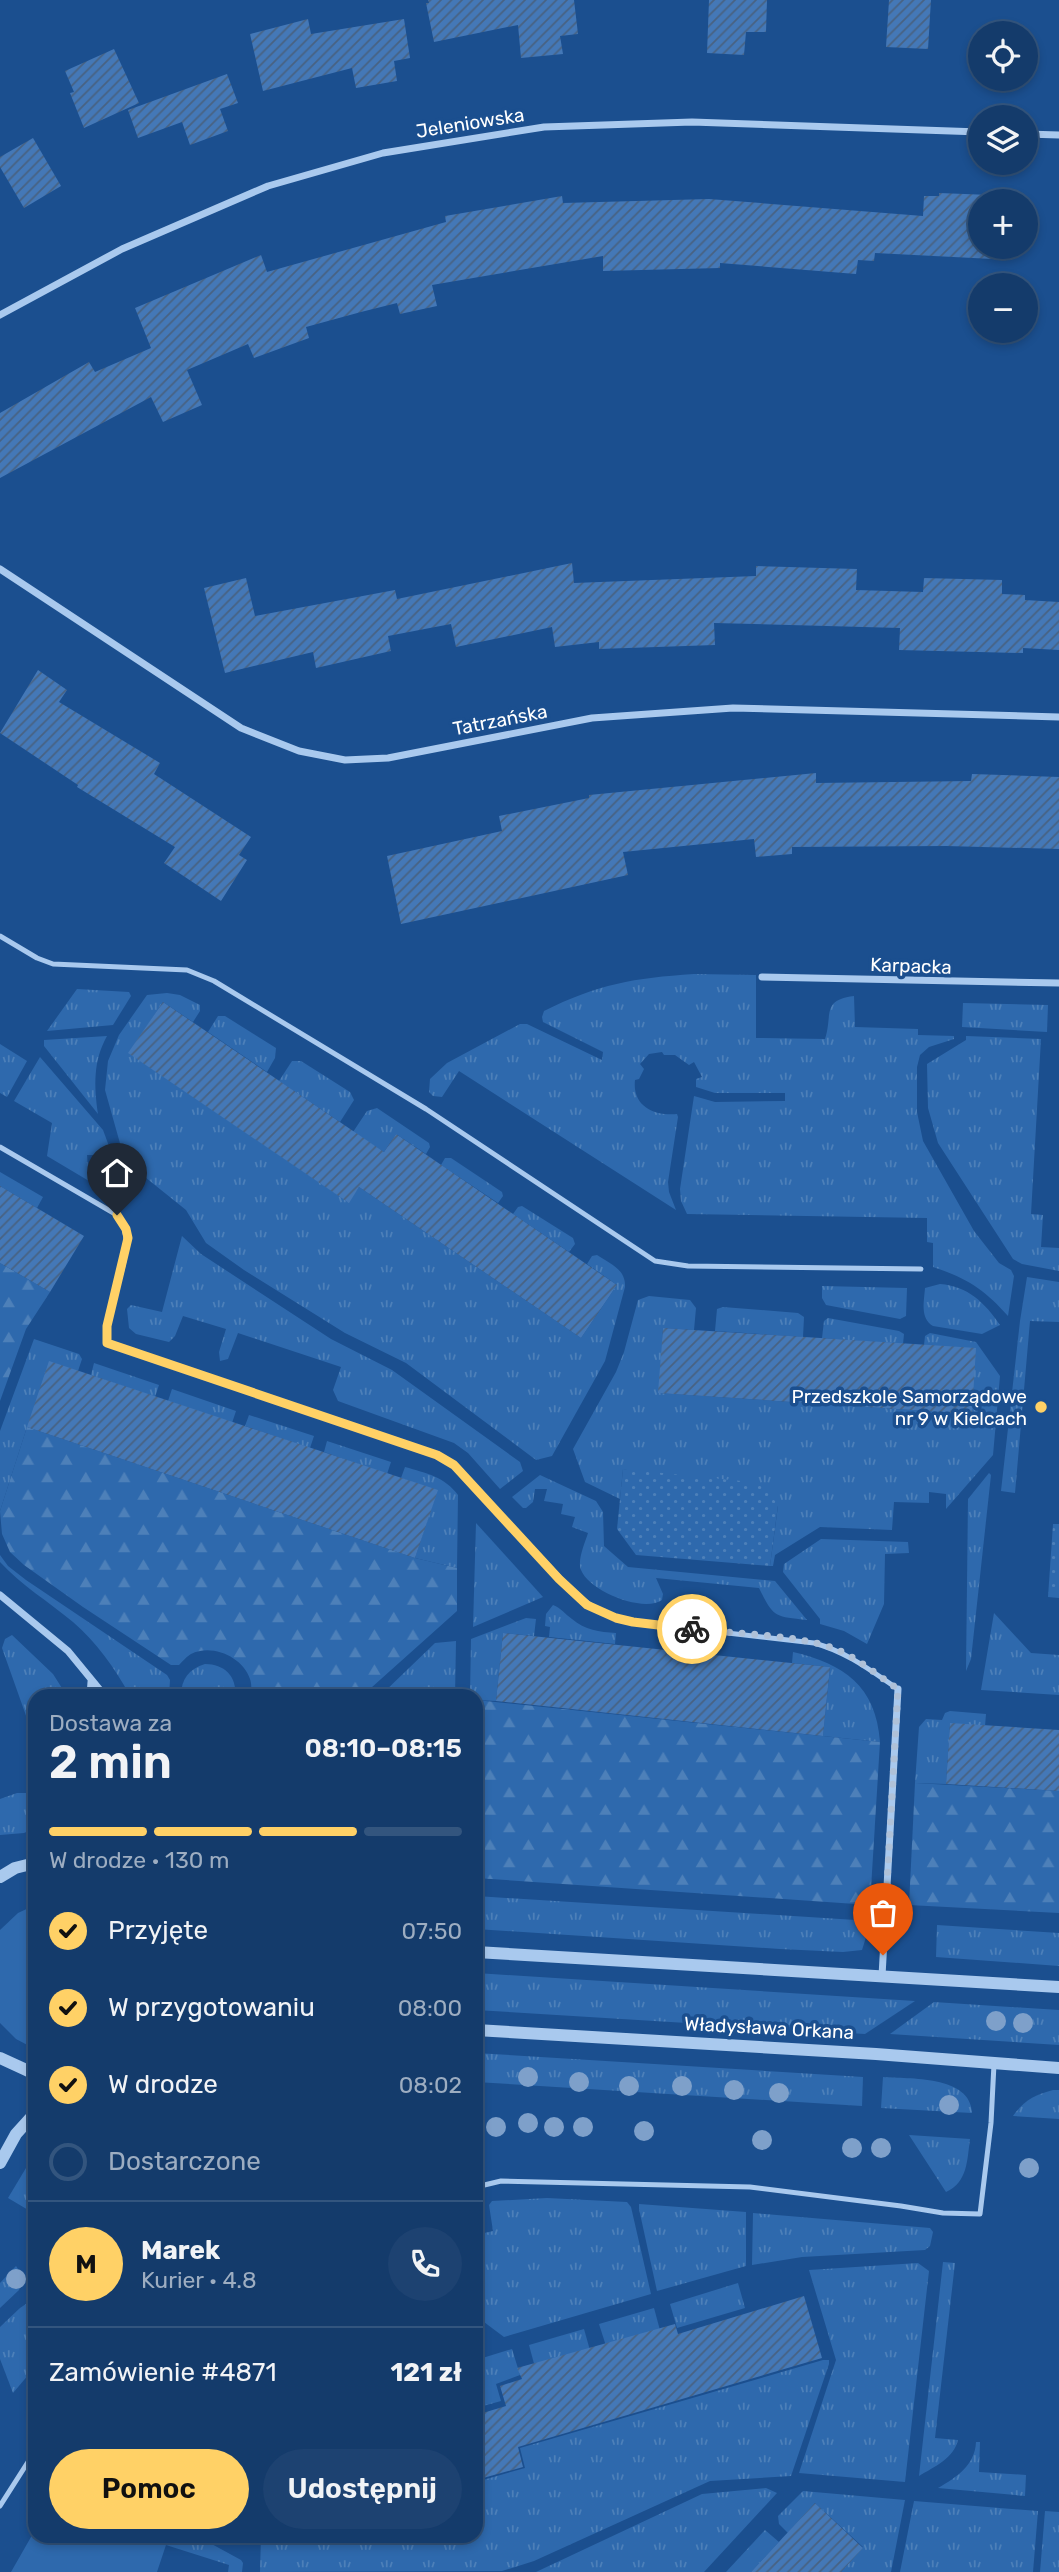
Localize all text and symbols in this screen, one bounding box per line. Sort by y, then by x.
map controls [968,21,1038,343]
button: locate [968,21,1038,91]
street label: Jeleniowska [414,103,526,143]
button: layers [968,105,1038,175]
button: + [968,189,1038,259]
button: − [968,273,1038,343]
street label: Tatrzańska [451,700,549,740]
street label: Karpacka [870,953,952,979]
pin [87,1143,147,1215]
icon: home [98,1154,136,1192]
place label: Przedszkole Samorządowe nr 9 w Kielcach [792,1385,1027,1430]
marker: Przedszkole Samorządowe nr 9 w Kielcach [1033,1399,1049,1415]
courier [657,1594,727,1664]
icon: bike [673,1610,711,1648]
text: Dostawa za [49,1709,172,1737]
text: 08:10–08:15 [304,1733,462,1764]
text: 2 min [49,1735,172,1790]
text: W drodze · 130 m [49,1846,229,1874]
pin [853,1883,913,1955]
icon: bag [864,1894,902,1932]
icon: check [49,1912,87,1950]
text: Przyjęte [108,1915,208,1946]
text: 07:50 [401,1917,462,1945]
icon: check [49,1989,87,2027]
text: W przygotowaniu [108,1992,315,2023]
text: 08:00 [398,1994,462,2022]
street label: Władysława Orkana [683,2012,855,2044]
icon: check [49,2066,87,2104]
text: W drodze [108,2069,218,2100]
text: 08:02 [399,2071,462,2099]
text: Dostarczone [108,2146,261,2177]
button: phone [388,2227,462,2301]
text: Marek [141,2235,220,2266]
text: M [75,2249,97,2280]
text: Kurier · 4.8 [141,2266,257,2294]
text: Zamówienie #4871 [49,2357,277,2388]
text: 121 zł [390,2357,462,2388]
button: Pomoc [49,2449,249,2529]
button: Udostępnij [263,2449,462,2529]

